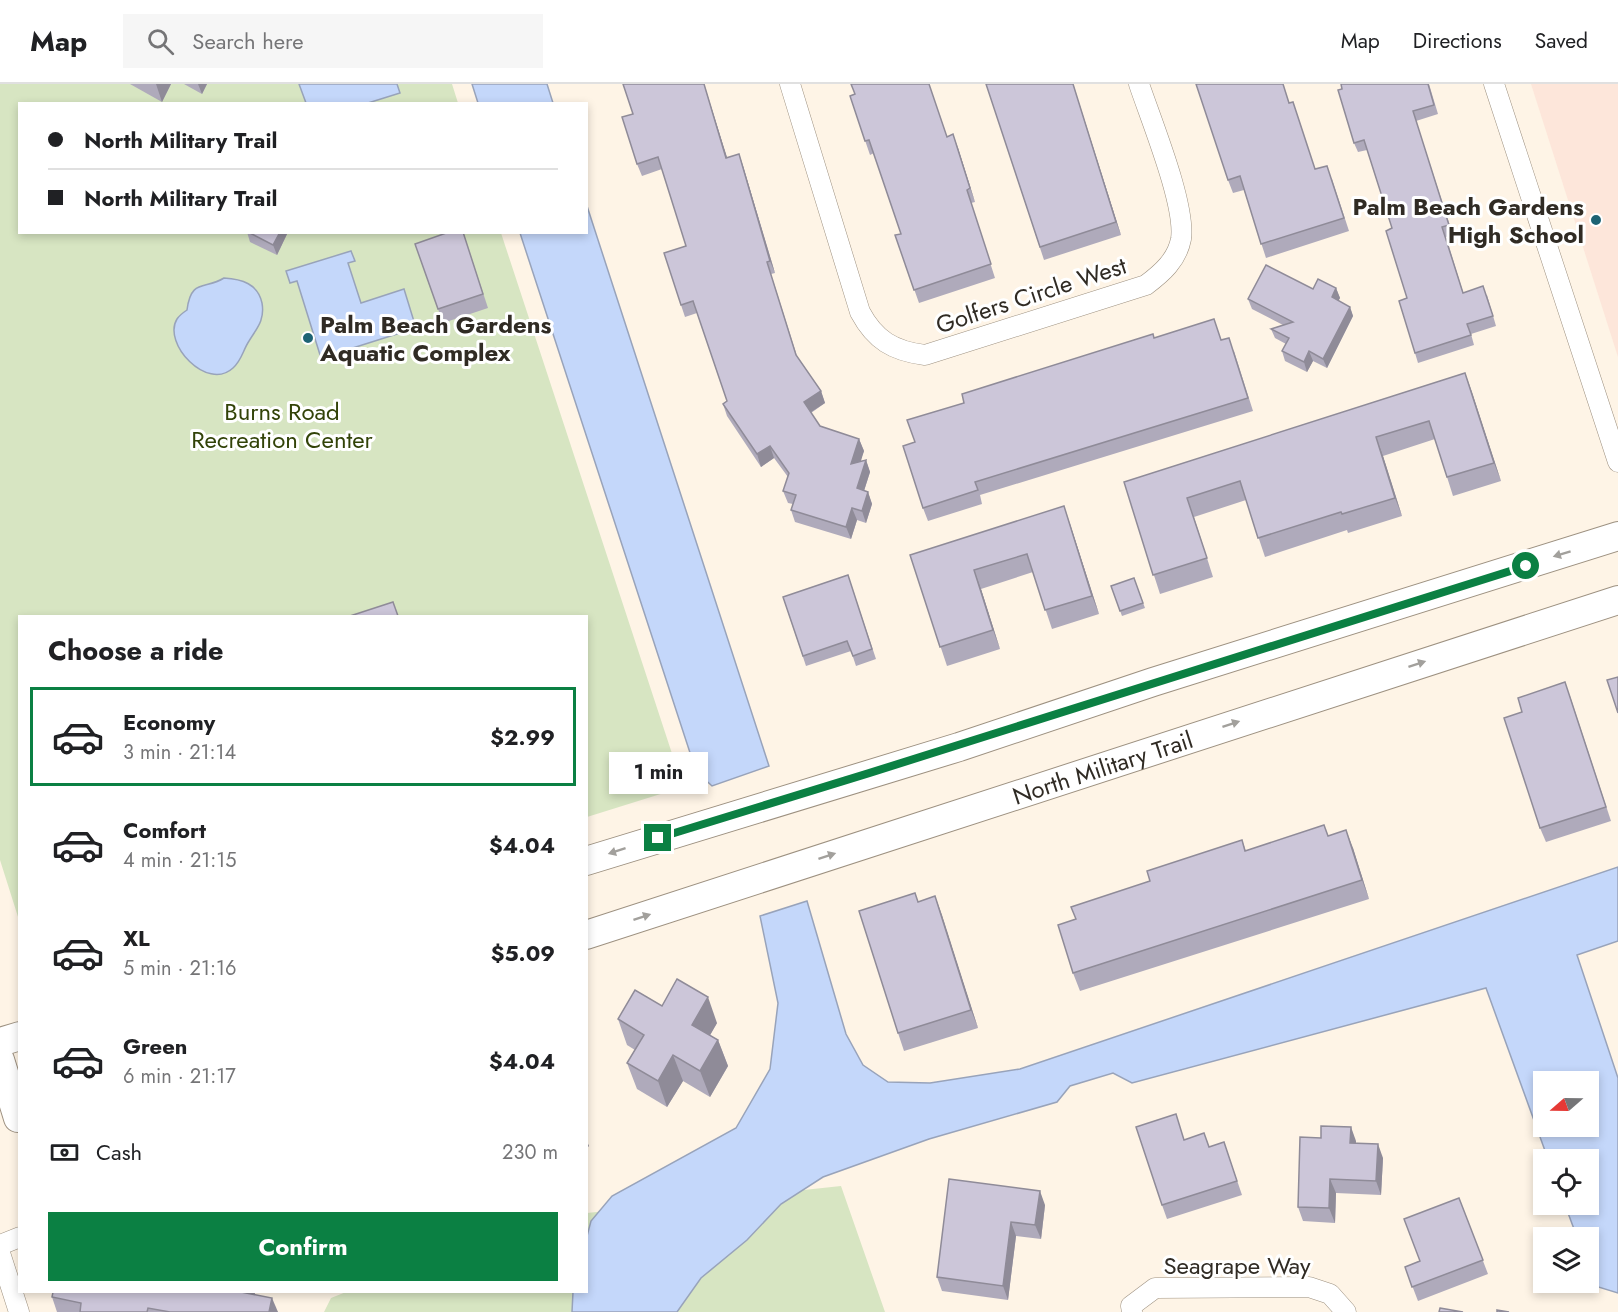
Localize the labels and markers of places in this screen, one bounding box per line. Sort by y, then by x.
place label: Palm Beach Gardens High School [1352,189,1584,252]
marker: Palm Beach Gardens High School [1589,213,1603,227]
place label: Palm Beach Gardens Aquatic Complex [319,307,552,370]
marker: Palm Beach Gardens Aquatic Complex [301,331,315,345]

